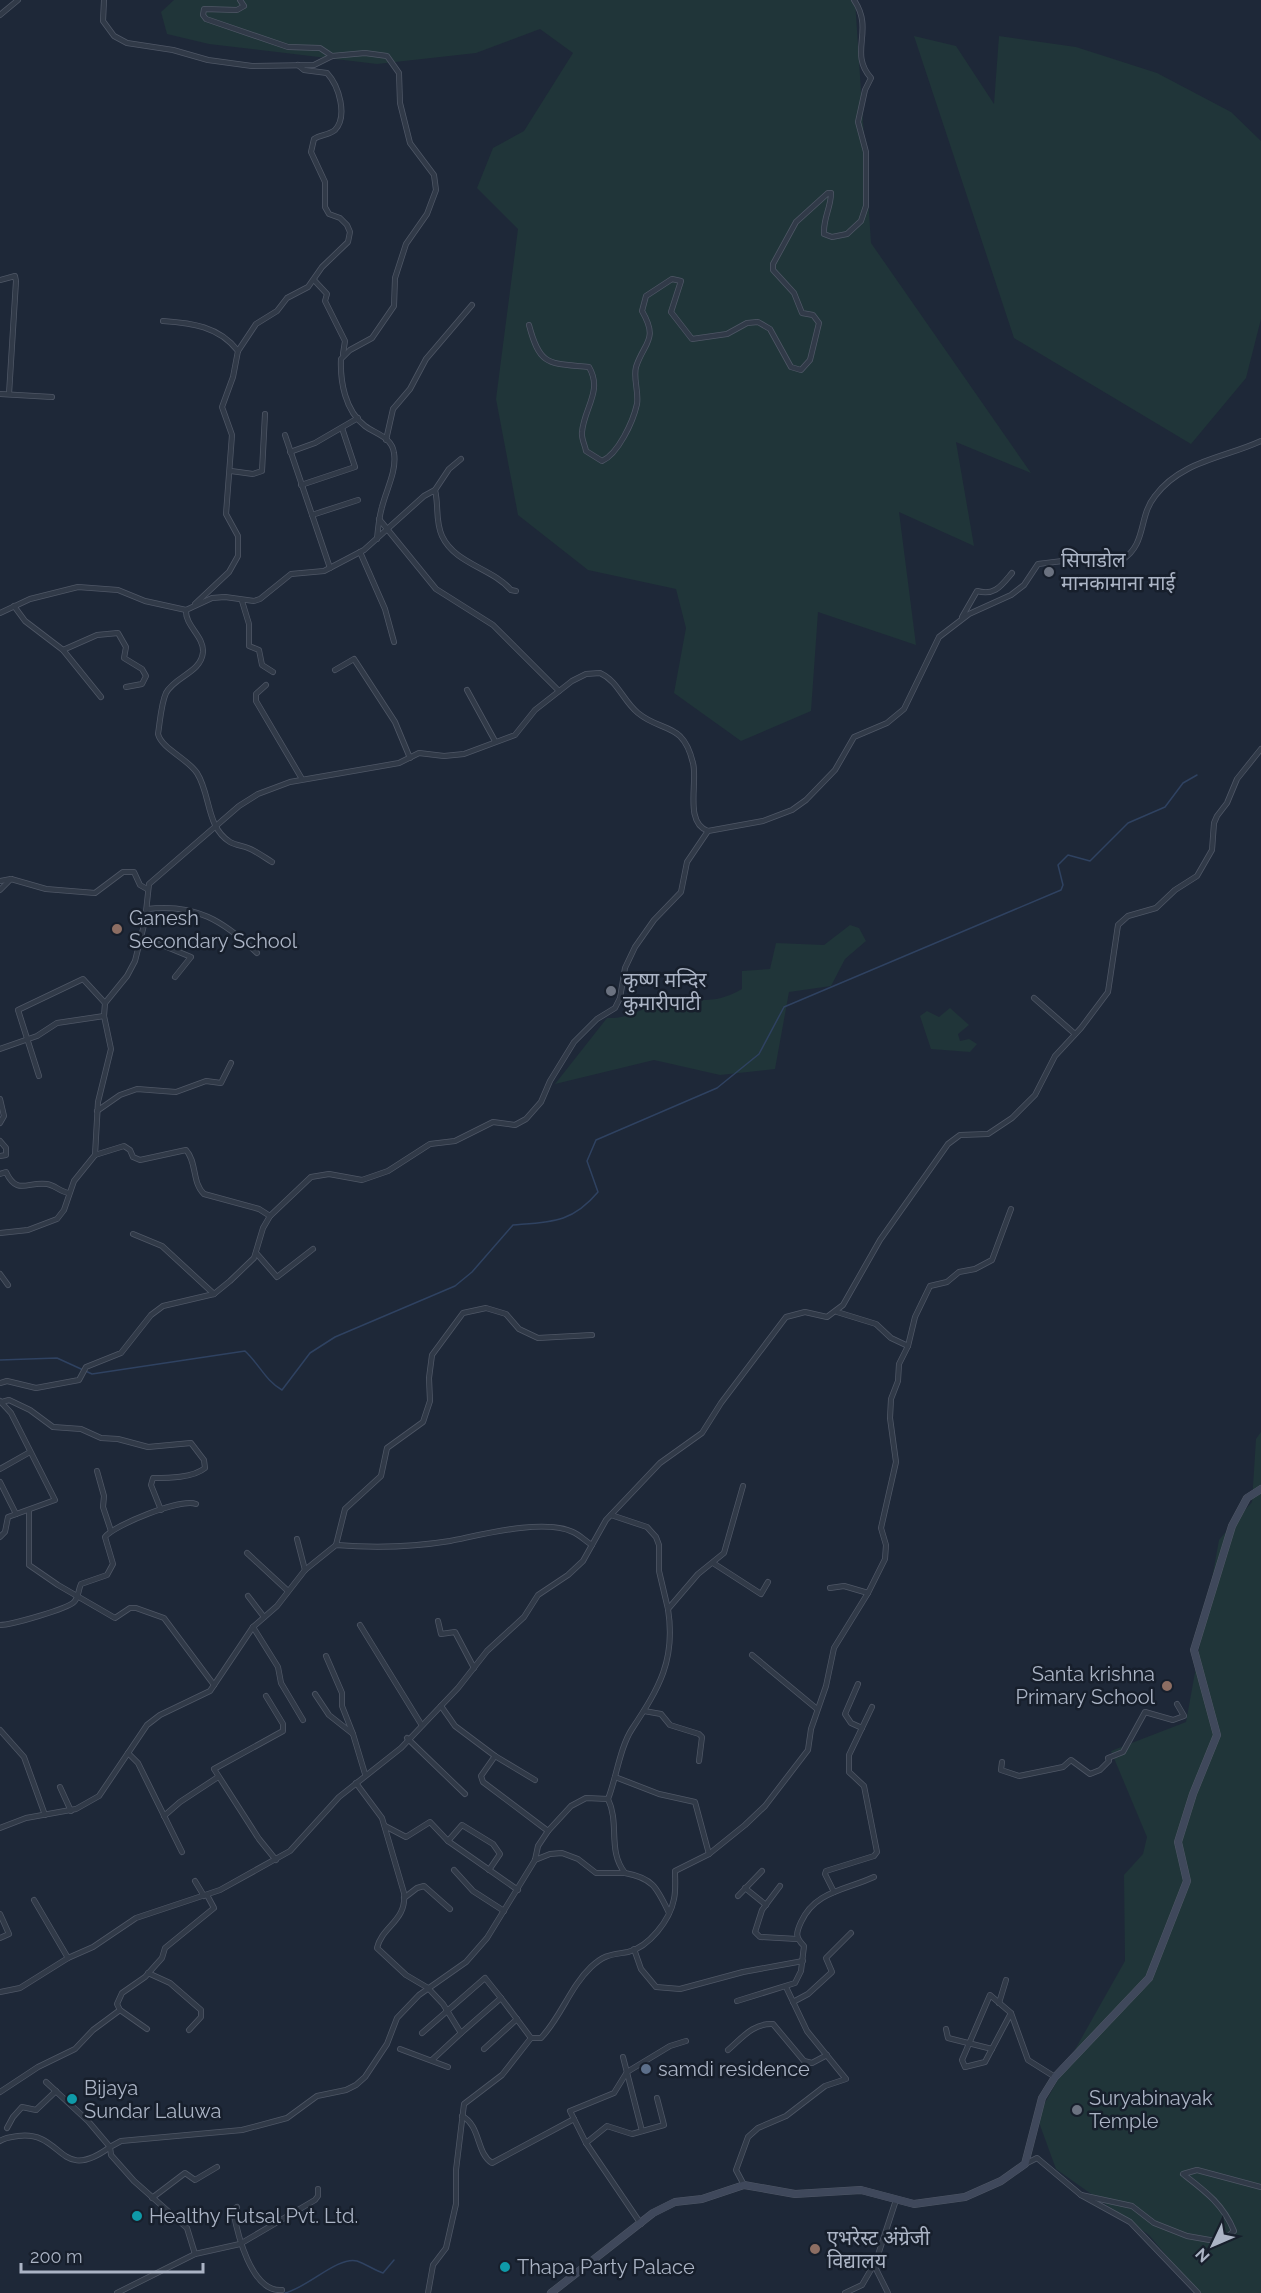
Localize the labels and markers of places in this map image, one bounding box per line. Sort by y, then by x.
place label: सिपाडोल मानकामाना माई [1061,548,1176,595]
marker: सिपाडोल मानकामाना माई [1042,565,1056,579]
place label: Ganesh Secondary School [129,906,298,953]
marker: Ganesh Secondary School [110,922,124,936]
place label: कृष्ण मन्दिर कुमारीपाटी [623,968,707,1016]
marker: कृष्ण मन्दिर कुमारीपाटी [604,984,618,998]
place label: Santa krishna Primary School [1015,1662,1156,1709]
marker: Santa krishna Primary School [1160,1679,1174,1693]
place label: samdi residence [658,2057,810,2081]
marker: samdi residence [639,2062,653,2076]
place label: Bijaya Sundar Laluwa [84,2076,221,2123]
place label: Suryabinayak Temple [1089,2086,1213,2133]
marker: Bijaya Sundar Laluwa [65,2092,79,2106]
marker: Suryabinayak Temple [1070,2103,1084,2117]
place label: Healthy Futsal Pvt. Ltd. [149,2204,358,2228]
marker: Healthy Futsal Pvt. Ltd. [130,2209,144,2223]
place label: एभरेस्ट अंग्रेजी विद्यालय [827,2226,931,2273]
marker: एभरेस्ट अंग्रेजी विद्यालय [808,2242,822,2256]
place label: Thapa Party Palace [517,2255,695,2279]
marker: Thapa Party Palace [498,2260,512,2274]

